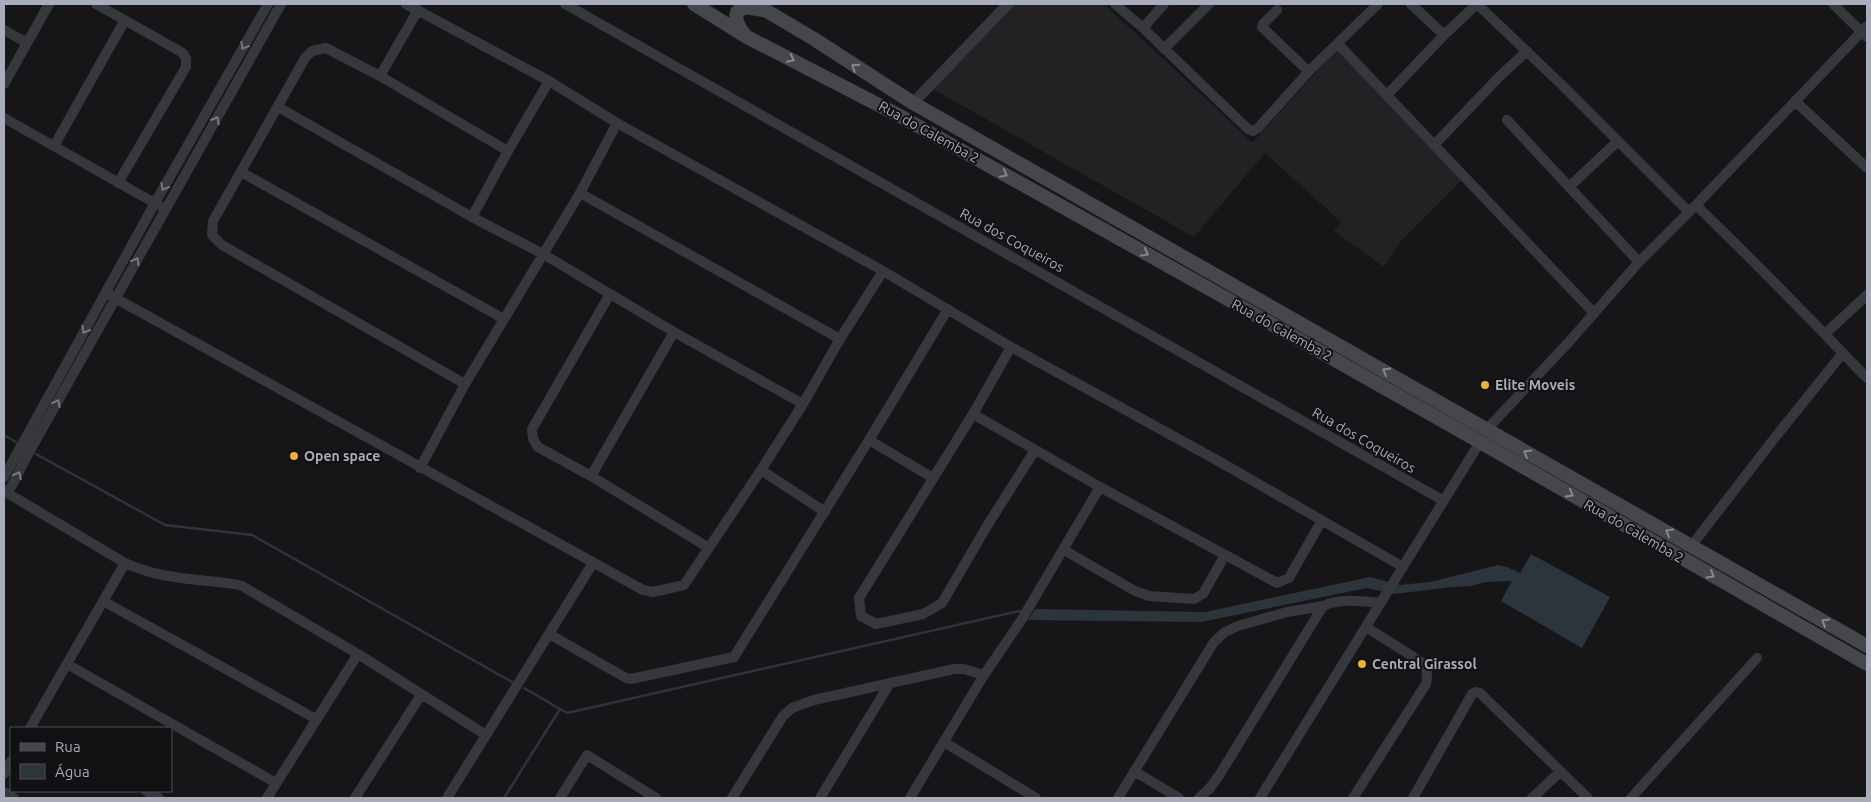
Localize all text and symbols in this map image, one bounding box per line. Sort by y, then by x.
one-way arrow [240,41,250,50]
one-way arrow [786,53,795,63]
one-way arrow [852,63,861,73]
street label: Rua do Calemba 2 [876,98,982,166]
one-way arrow [210,116,220,125]
one-way arrow [998,167,1007,177]
one-way arrow [160,182,170,191]
street label: Rua dos Coqueiros [957,205,1067,275]
one-way arrow [1140,247,1149,257]
one-way arrow [130,257,140,266]
street label: Rua do Calemba 2 [1229,296,1335,364]
one-way arrow [81,324,91,333]
one-way arrow [1383,368,1392,378]
place label: Elite Moveis [1495,377,1576,393]
marker: Elite Moveis [1479,379,1491,391]
one-way arrow [51,399,61,408]
street label: Rua dos Coqueiros [1310,404,1418,476]
place label: Open space [304,448,380,464]
one-way arrow [1523,449,1532,459]
marker: Open space [288,450,300,462]
one-way arrow [12,471,22,480]
one-way arrow [1564,488,1573,498]
street label: Rua do Calemba 2 [1581,496,1687,566]
one-way arrow [1665,528,1674,538]
one-way arrow [1706,568,1715,578]
one-way arrow [1821,618,1830,628]
place label: Central Girassol [1372,656,1477,672]
marker: Central Girassol [1356,658,1368,670]
legend [10,727,172,792]
text: Rua [55,738,81,755]
text: Água [55,763,90,780]

